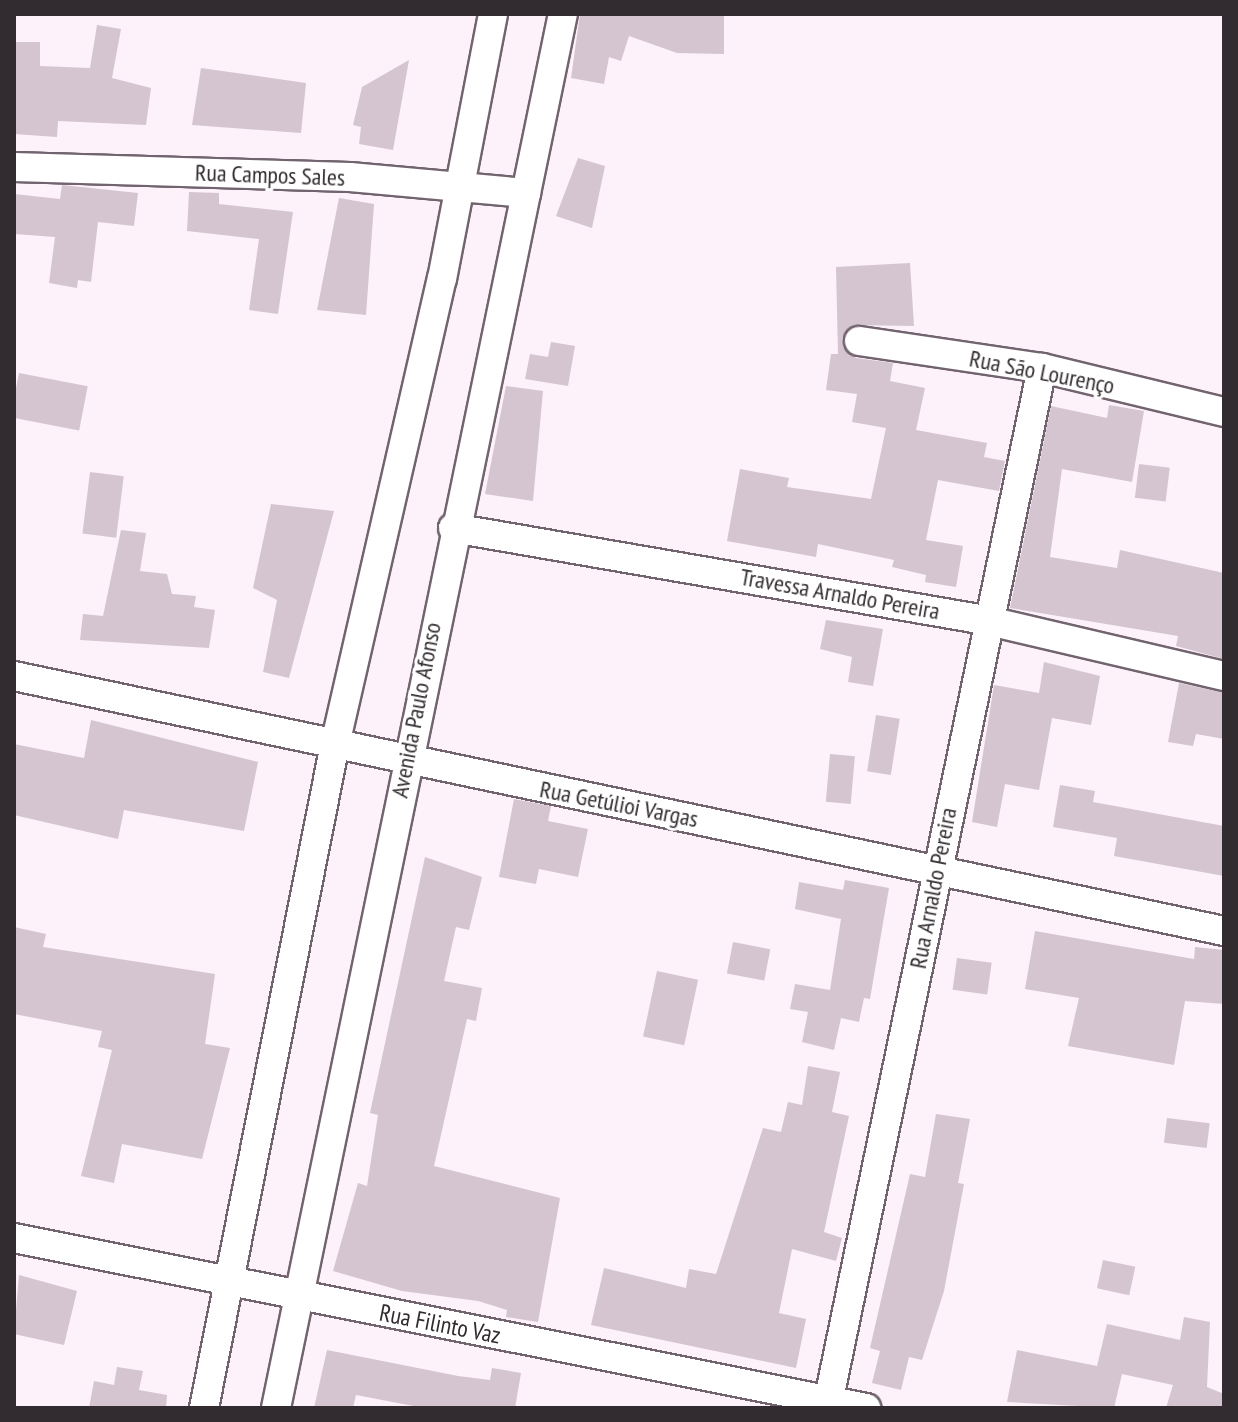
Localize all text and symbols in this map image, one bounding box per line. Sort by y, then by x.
street label: Rua Campos Sales [195,158,345,192]
street label: Rua São Lourenço [967,344,1117,400]
street label: Travessa Arnaldo Pereira [738,562,942,626]
street label: Avenida Paulo Afonso [385,620,447,800]
street label: Rua Getúlioi Vargas [537,774,701,834]
street label: Rua Arnaldo Pereira [903,805,963,971]
street label: Rua Filinto Vaz [377,1298,503,1350]

